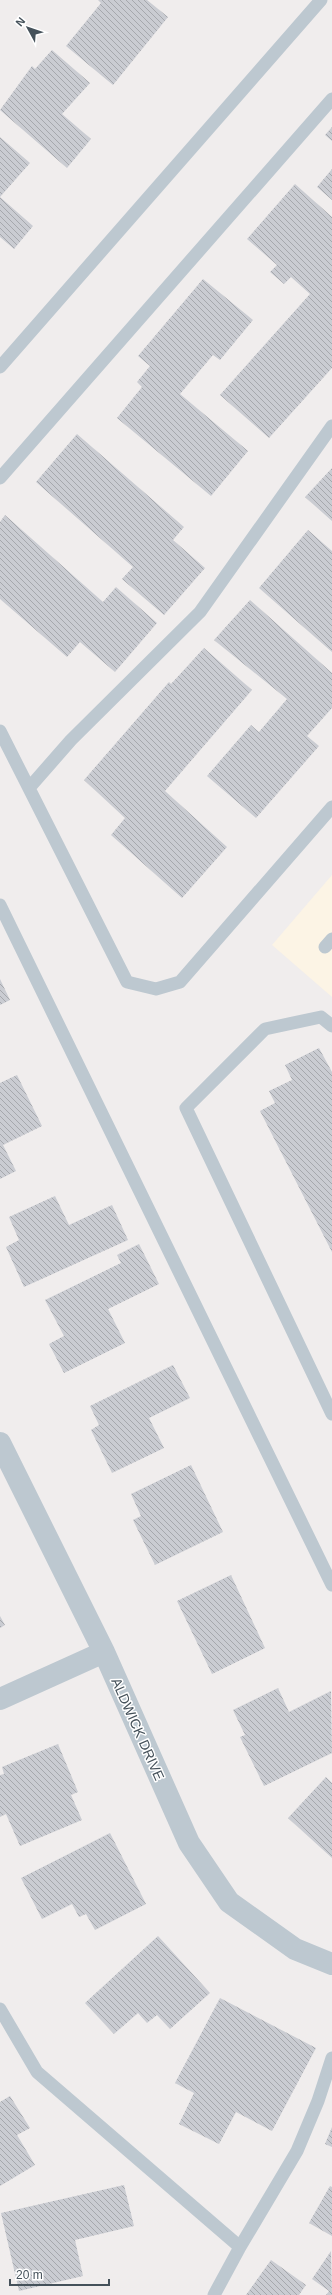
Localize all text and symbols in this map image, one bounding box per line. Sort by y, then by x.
north arrow [8,8,48,48]
text: N [13,15,28,28]
street label: ALDWICK DRIVE [108,1675,168,1783]
scale bar [10,2261,109,2287]
text: 20 m [16,2268,43,2282]

